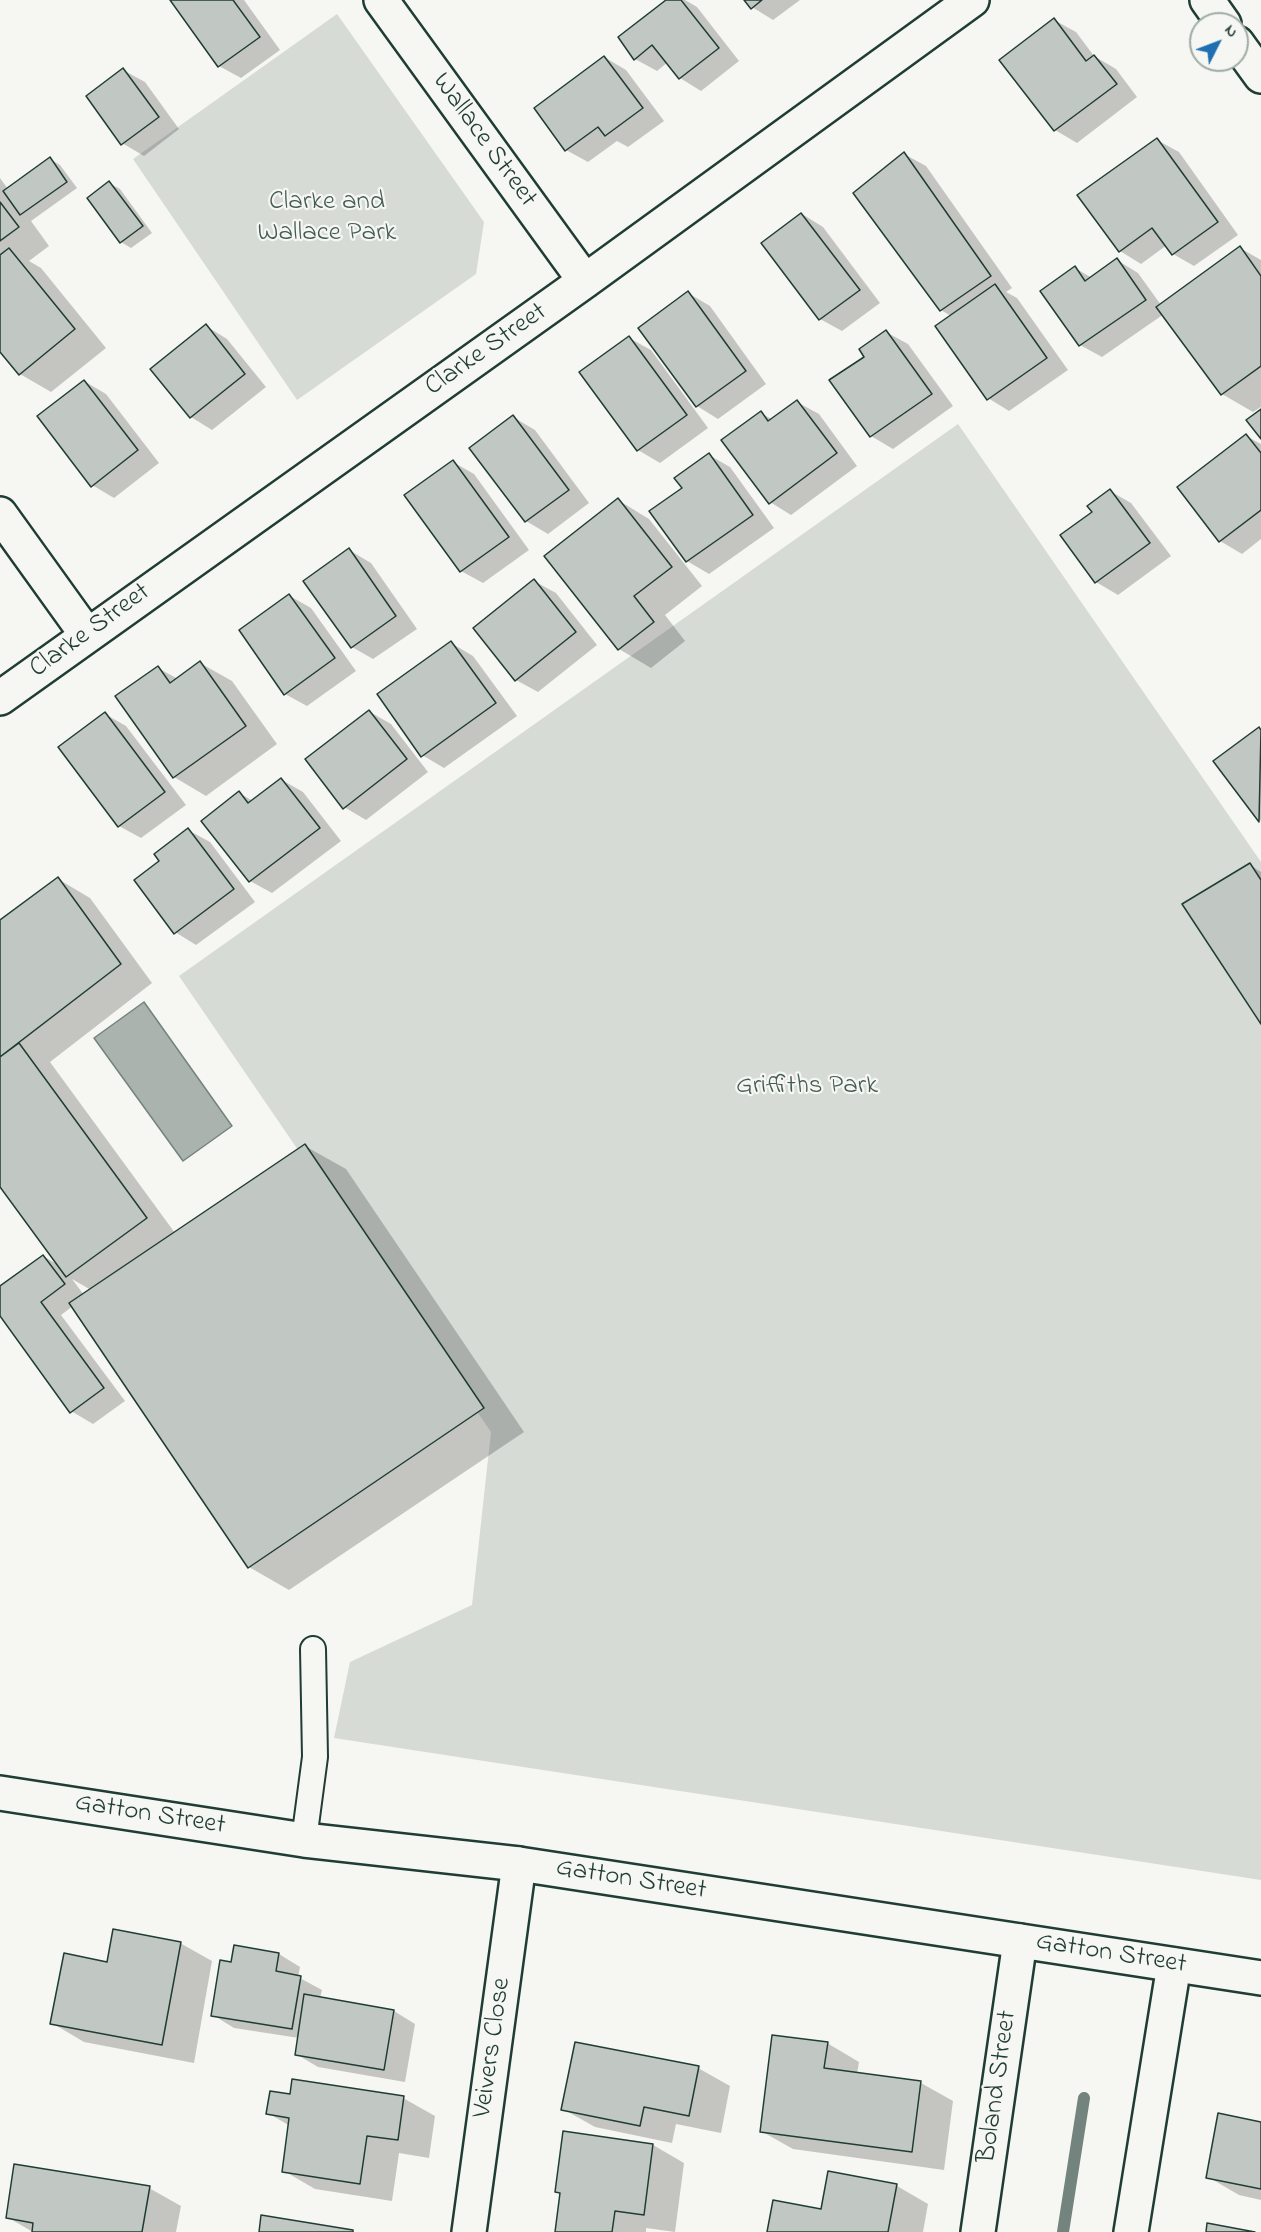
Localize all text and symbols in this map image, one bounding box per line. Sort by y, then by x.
north arrow [1189,12,1249,72]
text: N [1218,19,1243,43]
street label: Wallace Street [423,68,543,214]
park label: Clarke and Wallace Park [258,188,396,251]
street label: Clarke Street [420,297,554,405]
street label: Clarke Street [24,577,158,687]
park label: Griffiths Park [736,1072,878,1104]
street label: Gatton Street [73,1788,227,1844]
street label: Gatton Street [554,1853,708,1909]
street label: Gatton Street [1034,1927,1188,1983]
street label: Veivers Close [468,1976,520,2120]
street label: Boland Street [972,2009,1026,2165]

